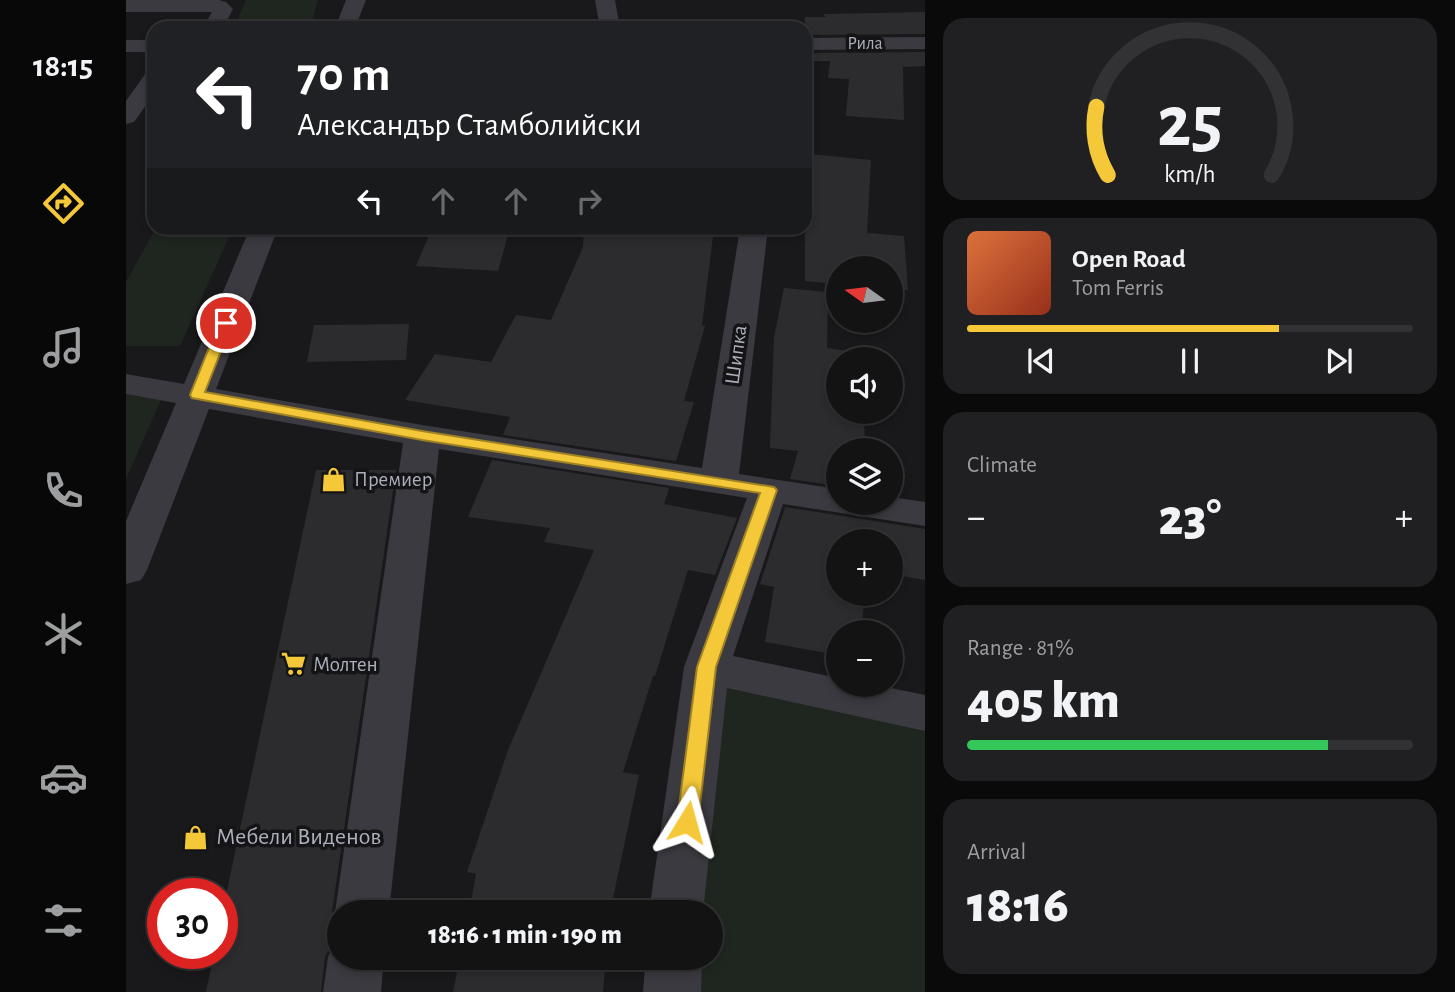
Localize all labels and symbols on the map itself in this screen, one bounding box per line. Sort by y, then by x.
street label: Рила [847,35,883,53]
north arrow [826,256,903,332]
pin [196,293,256,353]
street label: Шипка [721,324,751,386]
shop icon: Премиер [320,465,348,493]
place label: Премиер [354,469,432,490]
supermarket icon: Молтен [279,650,307,678]
place label: Молтен [313,654,378,675]
position arrow [650,785,724,859]
shop icon: Мебели Виденов [182,823,210,851]
place label: Мебели Виденов [216,825,381,849]
speed limit sign: 30 [147,878,238,969]

